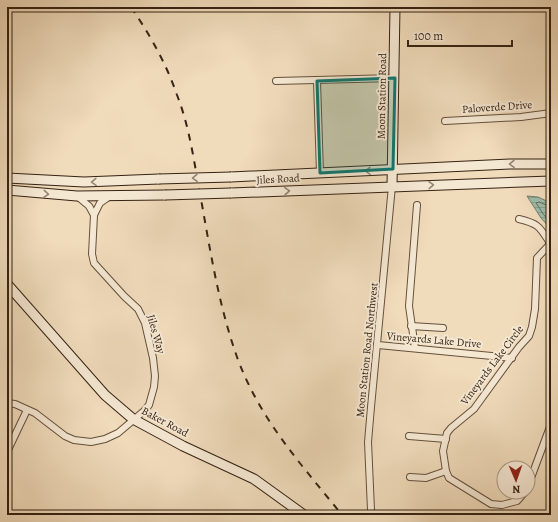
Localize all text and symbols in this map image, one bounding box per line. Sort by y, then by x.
scale bar [408,22,512,48]
text: 100 m [414,28,443,44]
street label: Moon Station Road [374,53,390,139]
street label: Paloverde Drive [461,97,533,117]
one-way arrow [509,160,515,168]
one-way arrow [365,166,371,175]
street label: Jiles Road [256,170,300,188]
one-way arrow [192,174,198,182]
one-way arrow [91,178,97,186]
one-way arrow [428,180,434,189]
one-way arrow [284,186,290,195]
one-way arrow [43,189,49,198]
street label: Moon Station Road Northwest [352,281,382,418]
street label: Jiles Way [143,313,169,355]
street label: Vineyards Lake Circle [457,322,527,409]
street label: Vineyards Lake Drive [385,328,482,352]
street label: Baker Road [139,403,191,441]
north arrow [496,460,536,500]
text: N [512,482,521,497]

